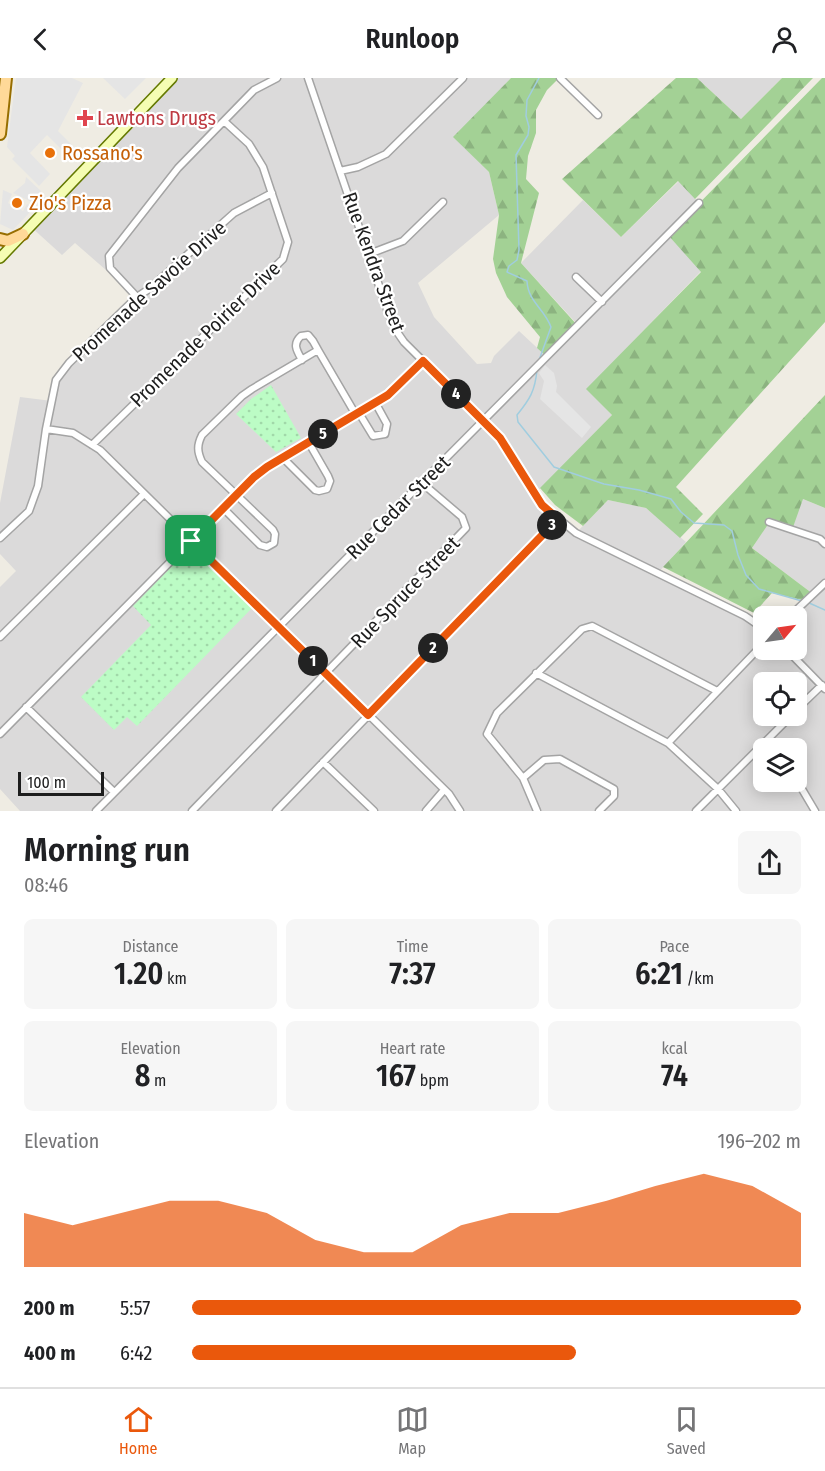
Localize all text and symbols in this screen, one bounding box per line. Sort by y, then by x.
icon: back [24,23,57,56]
text: Runloop [366,23,459,55]
icon: person [768,23,801,56]
place label: Lawtons Drugs [97,106,216,130]
marker: Lawtons Drugs [78,111,92,125]
place label: Rossano's [62,141,143,165]
marker: Rossano's [43,146,57,160]
street label: Rue Kendra Street [338,189,411,336]
place label: Zio's Pizza [29,191,112,215]
marker: Zio's Pizza [10,196,24,210]
street label: Promenade Savoie Drive [67,216,231,366]
street label: Promenade Poirier Drive [125,256,285,412]
pin: 4 [441,379,471,409]
text: 4 [452,384,460,403]
pin: 5 [308,419,338,449]
text: 5 [319,424,327,443]
street label: Rue Cedar Street [341,450,455,564]
pin: 3 [537,510,567,540]
pin [165,515,216,566]
text: 3 [548,515,556,534]
icon: arrive [174,524,207,557]
street label: Rue Spruce Street [346,531,465,653]
north arrow [753,606,807,660]
map controls [753,606,807,792]
pin: 2 [418,633,448,663]
text: 2 [429,638,437,657]
pin: 1 [298,646,328,676]
text: 1 [310,651,316,670]
button: locate [753,672,807,726]
button: layers [753,738,807,792]
scale bar [18,769,104,796]
text: 100 m [27,773,66,792]
text: Morning run [24,830,190,870]
button: share [738,831,801,894]
text: 08:46 [24,873,68,897]
text: Distance [122,937,179,956]
text: Time [397,937,428,956]
text: Pace [660,937,689,956]
text: 1.20 [114,956,163,992]
text: 7:37 [389,956,436,992]
text: 6:21 [635,956,683,992]
text: km [163,969,187,988]
text: /km [683,969,714,988]
text: Elevation [120,1039,181,1058]
text: Heart rate [380,1039,445,1058]
text: kcal [662,1039,687,1058]
text: 8 [135,1058,150,1094]
text: 167 [376,1058,416,1094]
text: 74 [661,1058,688,1094]
text: m [150,1071,166,1090]
text: bpm [416,1071,449,1090]
text: Elevation [24,1129,99,1153]
text: 196–202 m [717,1129,801,1153]
text: 200 m [24,1296,75,1320]
text: 5:57 [120,1296,150,1320]
text: 400 m [24,1341,76,1365]
text: 6:42 [120,1341,152,1365]
tab: Home [119,1403,157,1458]
tab: Map [396,1403,429,1458]
tab: Saved [667,1403,706,1458]

